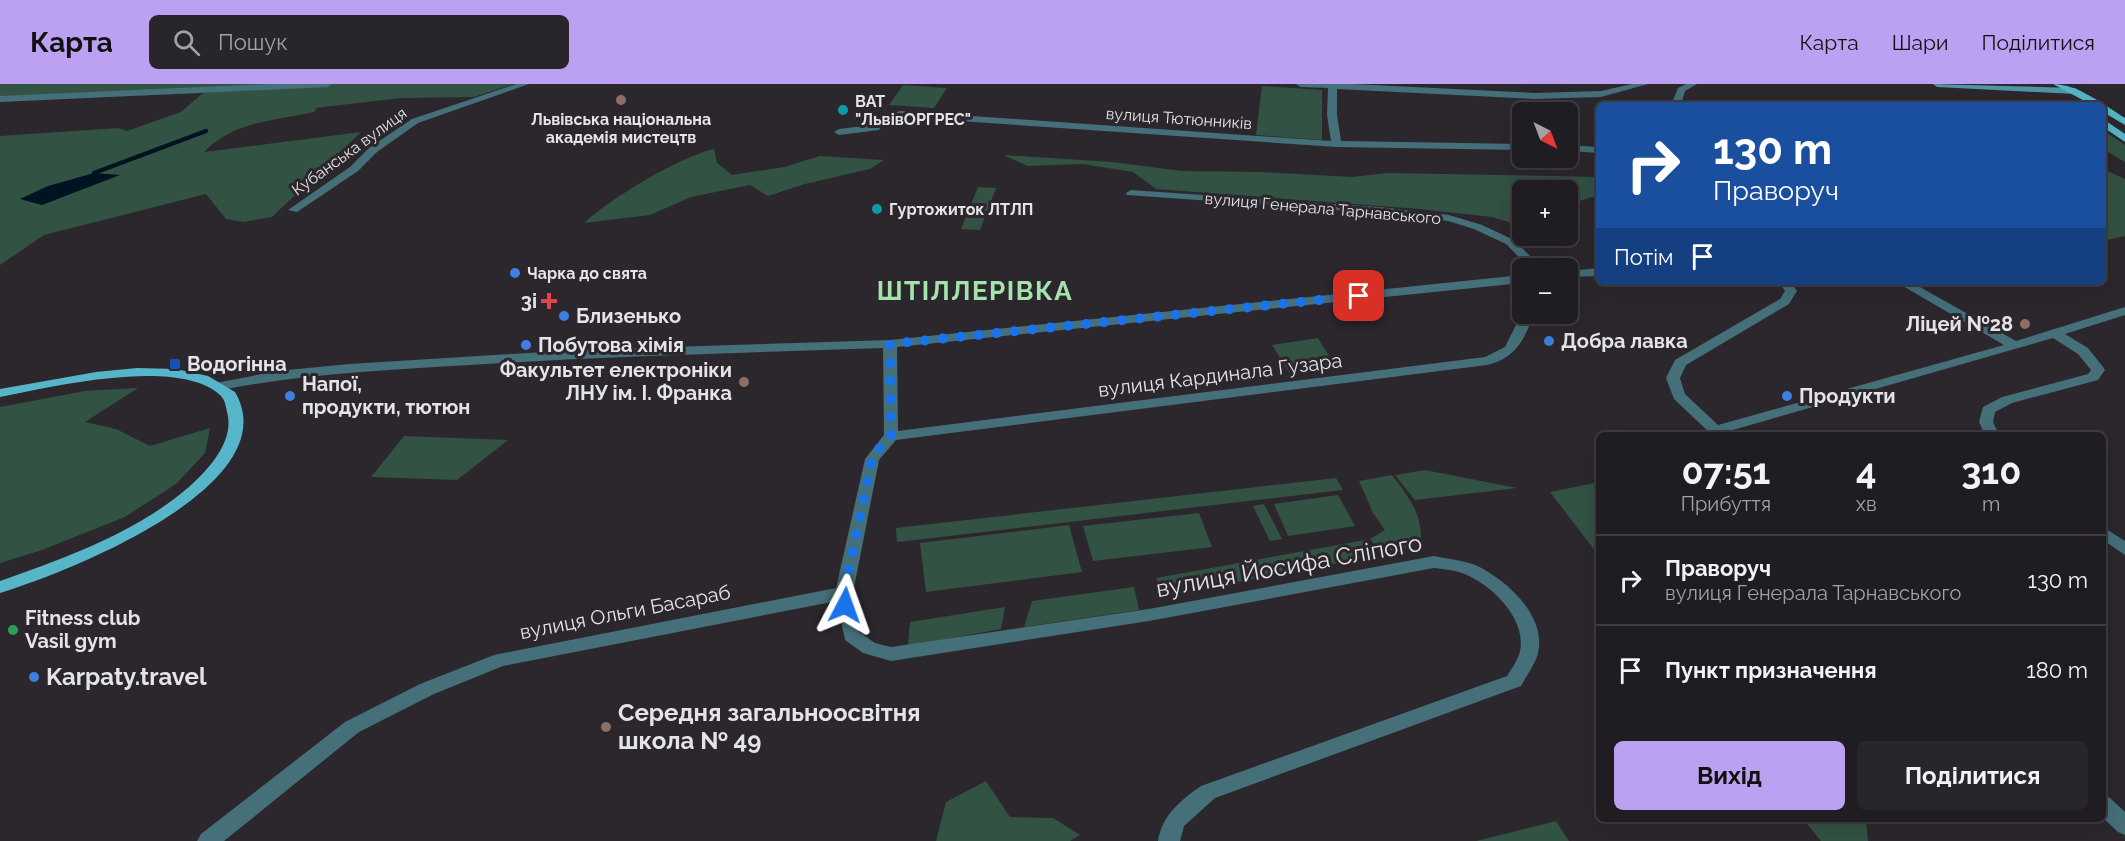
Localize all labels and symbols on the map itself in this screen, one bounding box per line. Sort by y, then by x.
place label: ВАТ "ЛьвівОРГРЕС" [855,92,971,129]
marker: Львівська національна академія мистецтв [614,93,628,107]
north arrow [1512,102,1578,168]
street label: Кубанська вулиця [288,103,410,199]
marker: ВАТ "ЛьвівОРГРЕС" [836,103,850,117]
street label: вулиця Тютюнників [1105,104,1253,133]
place label: Львівська національна академія мистецтв [531,110,711,147]
street label: вулиця Генерала Тарнавського [1204,189,1442,228]
place label: Гуртожиток ЛТЛП [889,200,1033,219]
marker: Гуртожиток ЛТЛП [870,202,884,216]
place label: Чарка до свята [527,264,647,283]
marker: Чарка до свята [508,266,522,280]
pin [1333,270,1384,321]
district label: ШТІЛЛЕРІВКА [877,276,1073,306]
place label: 3і [521,289,537,313]
marker: 3і [542,294,556,308]
place label: Близенько [576,304,681,328]
marker: Близенько [557,309,571,323]
place label: Ліцей №28 [1905,312,2013,336]
marker: Ліцей №28 [2018,317,2032,331]
place label: Добра лавка [1561,329,1688,353]
place label: Побутова хімія [538,333,684,357]
marker: Добра лавка [1542,334,1556,348]
marker: Побутова хімія [519,338,533,352]
street label: вулиця Кардинала Гузара [1097,348,1343,402]
place label: Водогінна [187,352,287,376]
marker: Водогінна [168,357,182,371]
place label: Факультет електроніки ЛНУ ім. І. Франка [500,358,732,405]
place label: Напої, продукти, тютюн [302,372,470,419]
marker: Факультет електроніки ЛНУ ім. І. Франка [737,375,751,389]
place label: Продукти [1799,384,1896,408]
marker: Напої, продукти, тютюн [283,389,297,403]
marker: Продукти [1780,389,1794,403]
street label: вулиця Йосифа Сліпого [1154,528,1424,603]
position arrow [813,573,877,637]
street label: вулиця Ольги Басараб [518,580,732,644]
place label: Fitness club Vasil gym [25,606,141,653]
marker: Fitness club Vasil gym [6,623,20,637]
place label: Karpaty.travel [46,662,207,691]
marker: Karpaty.travel [27,670,41,684]
place label: Середня загальноосвітня школа № 49 [618,698,921,755]
marker: Середня загальноосвітня школа № 49 [599,720,613,734]

